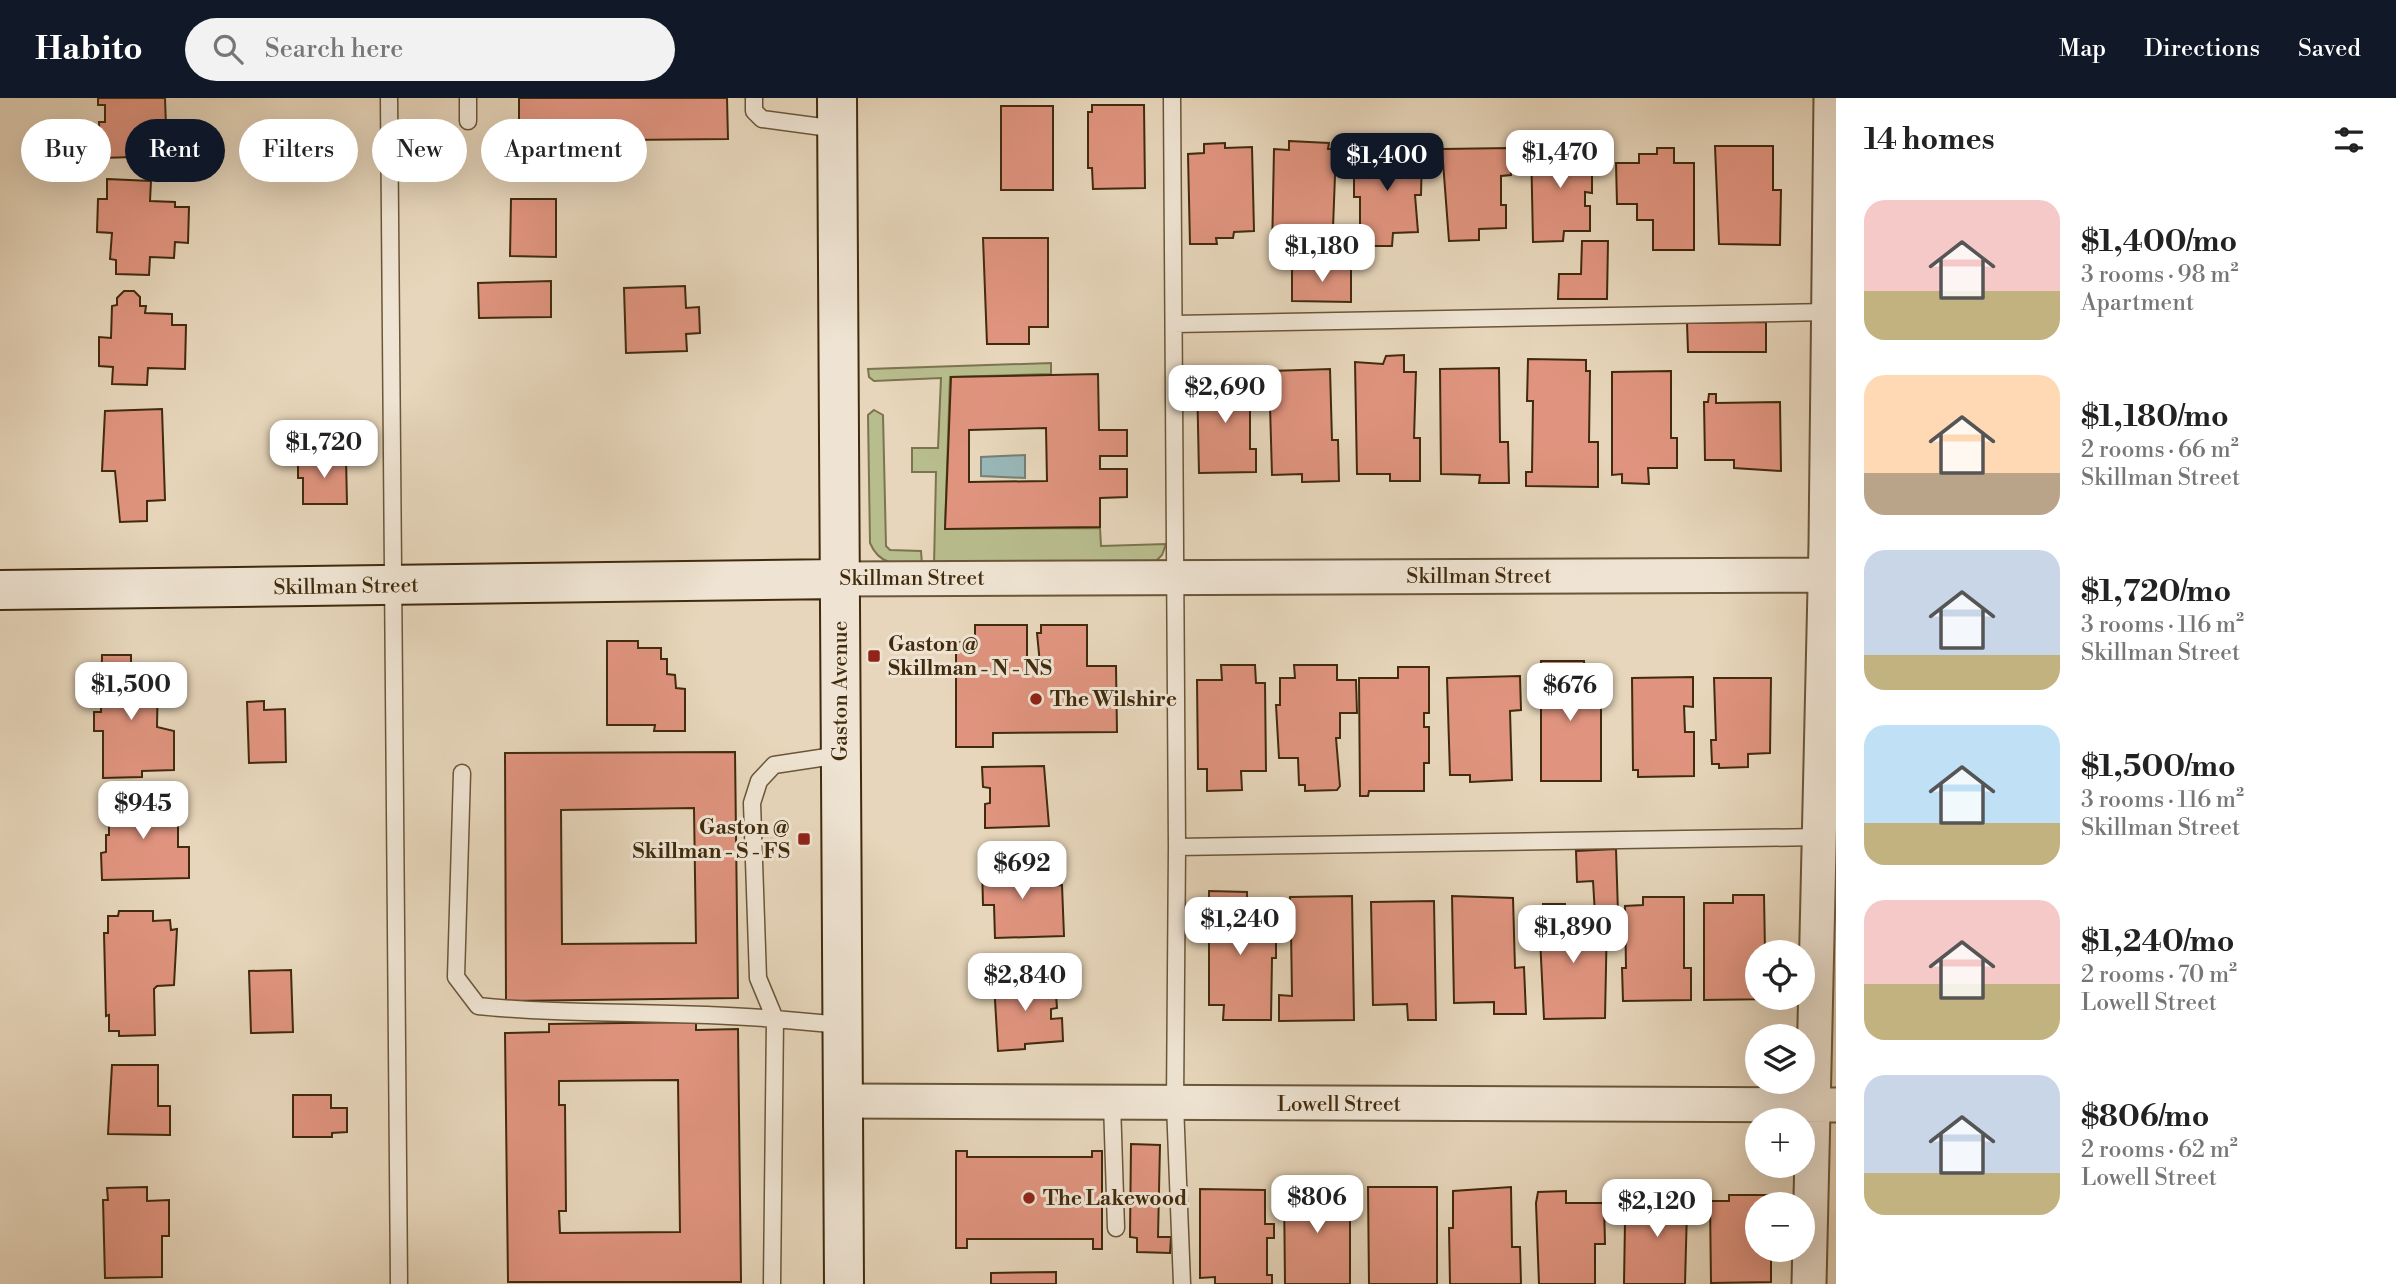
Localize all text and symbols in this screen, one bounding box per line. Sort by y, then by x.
search box [185,18,675,81]
text: Habito [35,29,143,70]
icon: search [209,30,247,68]
text: Search here [265,33,404,65]
text: Map [2059,34,2106,64]
text: Directions [2144,34,2260,64]
text: Saved [2298,34,2361,64]
chip: Buy [21,119,111,182]
chip: Rent [125,119,225,182]
chip: Filters [239,119,358,182]
chip: New [372,119,467,182]
chip: Apartment [481,119,647,182]
text: 14 homes [1864,121,1995,159]
icon: filters [2330,121,2368,159]
pin: $1,470 [1503,130,1617,190]
pin: $1,400 [1330,134,1444,193]
text: $1,470 [1522,139,1598,167]
text: $1,400 [1347,142,1427,170]
text: $1,400/mo [2081,223,2237,261]
pin: $1,180 [1265,225,1379,284]
icon: home [1920,228,2004,312]
text: $1,180 [1285,233,1359,261]
text: 3 rooms · 98 m² [2081,261,2238,289]
text: Apartment [2081,289,2194,317]
pin: $2,690 [1168,366,1282,425]
text: $2,690 [1185,374,1265,402]
text: $1,180/mo [2081,398,2229,436]
icon: home [1920,403,2004,487]
pin: $1,720 [267,420,381,480]
text: $1,720 [286,429,362,457]
text: 2 rooms · 66 m² [2081,436,2239,464]
text: Skillman Street [2081,464,2240,492]
street label: Skillman Street [1406,564,1552,590]
street label: Skillman Street [839,566,985,592]
street label: Skillman Street [273,573,419,601]
text: $1,720/mo [2081,573,2231,611]
icon: home [1920,578,2004,662]
text: 3 rooms · 116 m² [2081,611,2244,639]
street label: Gaston Avenue [828,621,854,761]
place label: Gaston @ Skillman - N - NS [888,632,1052,682]
text: Skillman Street [2081,639,2240,667]
marker: Gaston @ Skillman - N - NS [866,648,882,664]
pin: $1,500 [74,662,188,722]
pin: $676 [1529,664,1611,723]
text: $1,500 [91,671,171,699]
text: $676 [1543,672,1597,700]
place label: The Wilshire [1050,687,1177,713]
marker: The Wilshire [1028,691,1044,707]
text: $1,500/mo [2081,748,2236,786]
icon: home [1920,753,2004,837]
pin: $945 [102,782,184,841]
text: 3 rooms · 116 m² [2081,786,2244,814]
text: $945 [114,790,172,818]
text: Skillman Street [2081,814,2240,842]
place label: Gaston @ Skillman - S - FS [633,815,790,865]
marker: Gaston @ Skillman - S - FS [796,831,812,847]
pin: $692 [981,842,1063,901]
text: $692 [993,850,1051,878]
pin: $1,240 [1183,898,1297,957]
text: $1,240 [1201,906,1279,934]
pin: $1,890 [1516,906,1630,965]
text: $1,890 [1534,914,1612,942]
text: $1,240/mo [2081,923,2234,961]
icon: home [1920,928,2004,1012]
map controls [1745,940,1815,1262]
button: locate [1745,940,1815,1010]
pin: $2,840 [968,954,1082,1013]
text: 2 rooms · 70 m² [2081,961,2237,989]
text: $2,840 [984,962,1066,990]
text: Lowell Street [2081,989,2217,1017]
button: layers [1745,1024,1815,1094]
street label: Lowell Street [1277,1092,1402,1118]
text: $806/mo [2081,1098,2209,1136]
icon: home [1920,1103,2004,1187]
button: + [1745,1108,1815,1178]
text: 2 rooms · 62 m² [2081,1136,2238,1164]
text: Lowell Street [2081,1164,2217,1192]
pin: $806 [1276,1176,1358,1235]
pin: $2,120 [1600,1180,1714,1239]
text: $806 [1287,1184,1347,1212]
place label: The Lakewood [1043,1186,1187,1212]
text: $2,120 [1618,1188,1696,1216]
marker: The Lakewood [1021,1190,1037,1206]
button: − [1745,1192,1815,1262]

